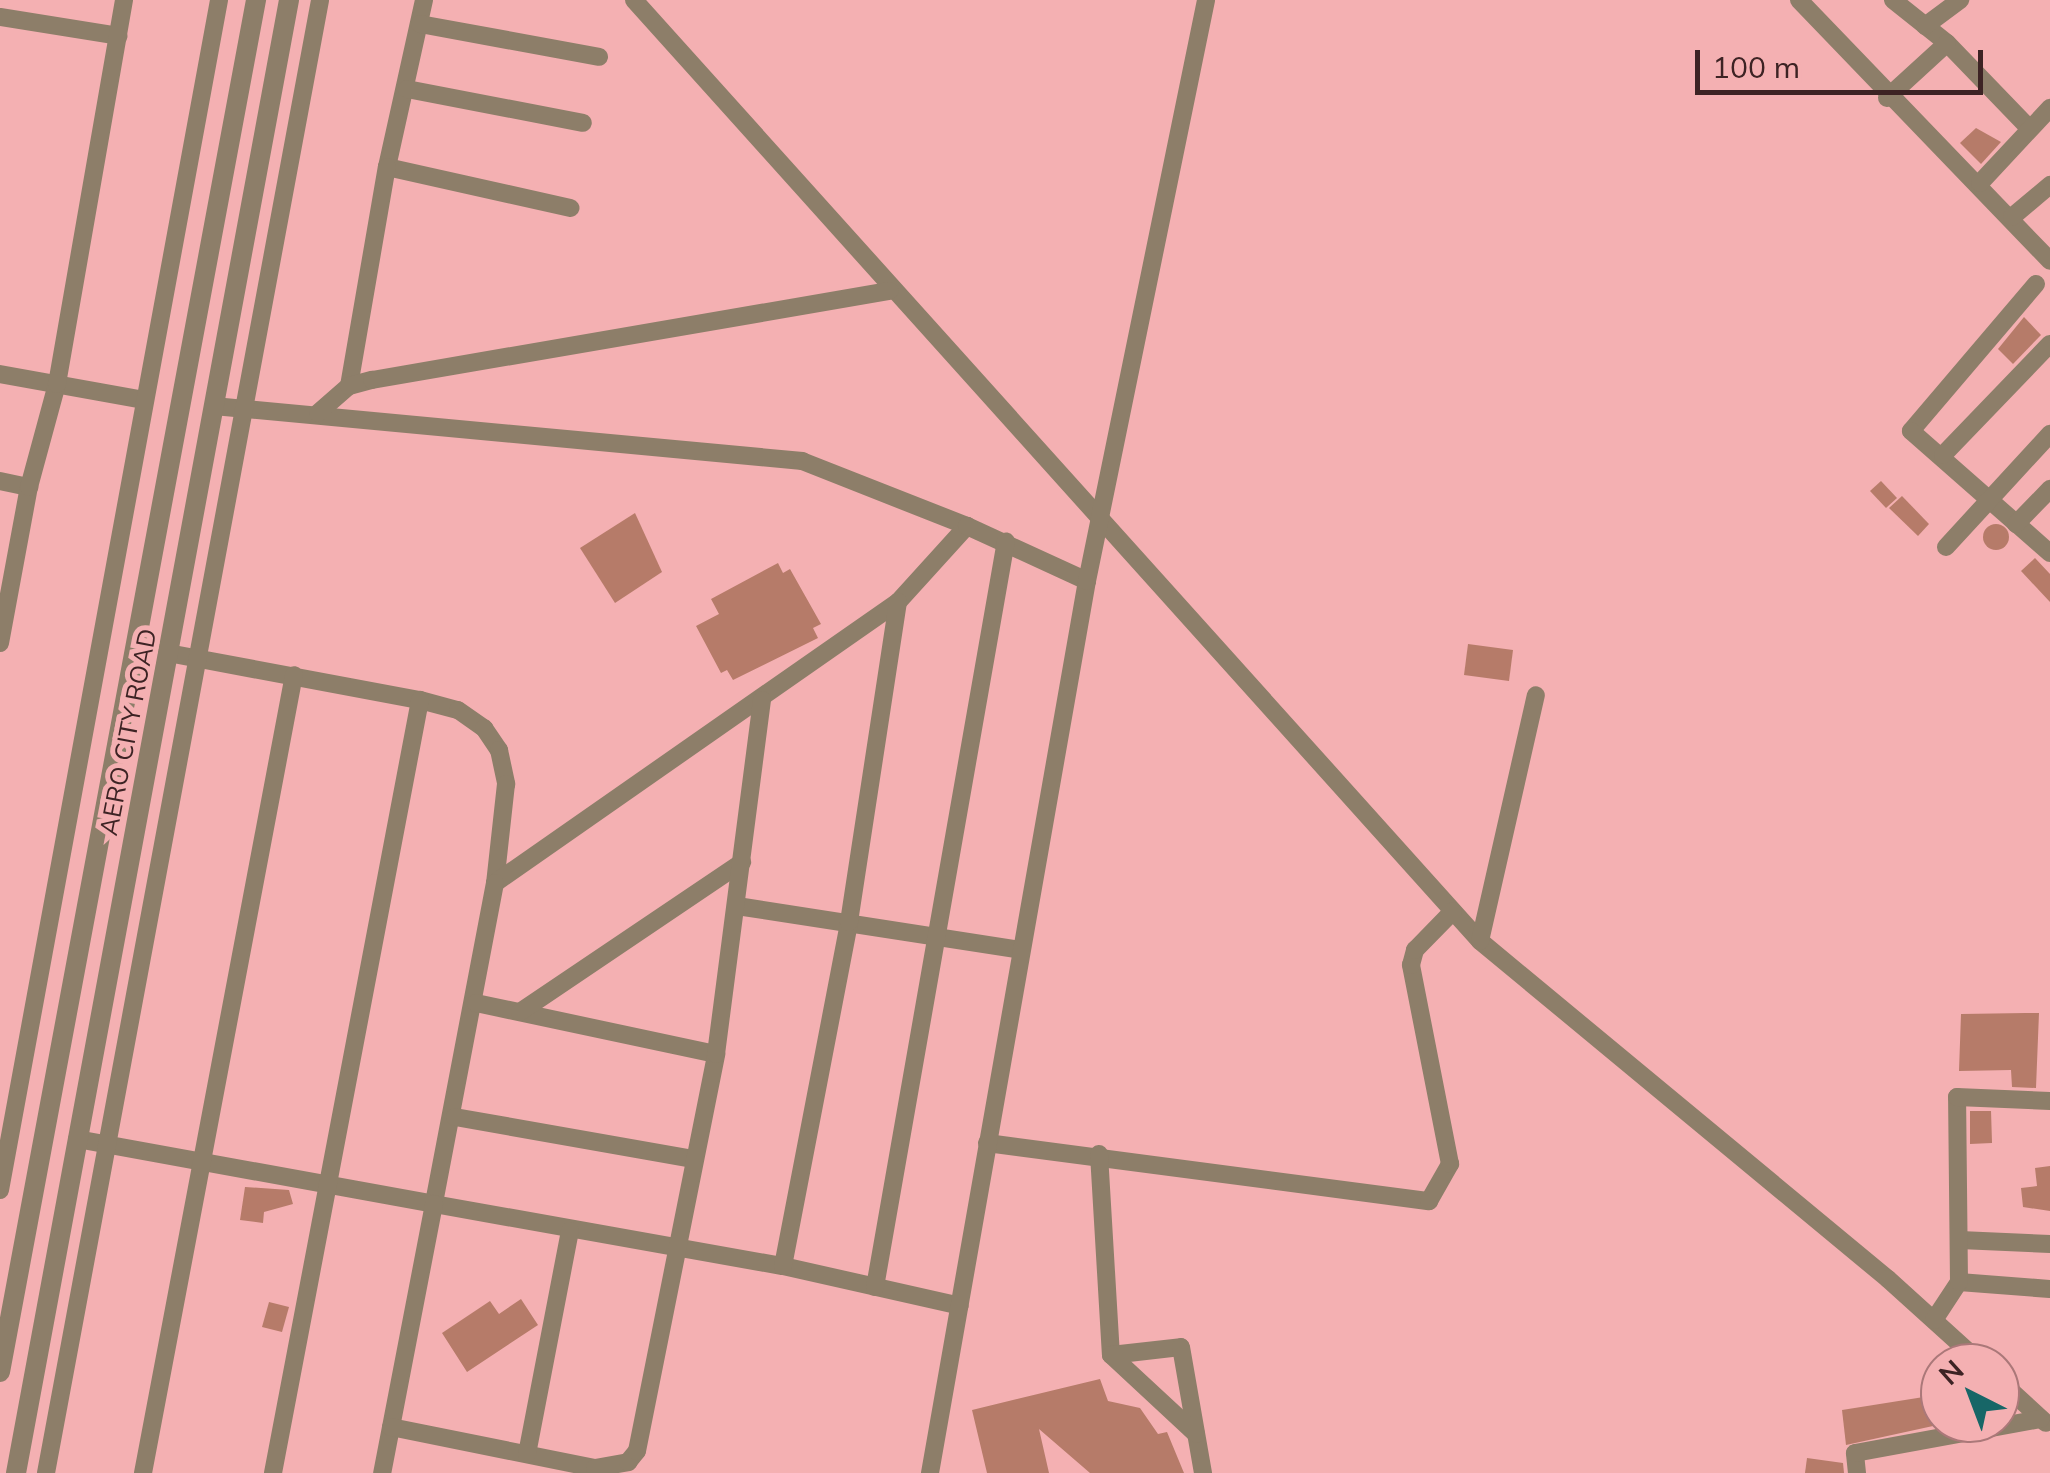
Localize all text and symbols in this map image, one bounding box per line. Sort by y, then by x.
scale bar [1700,30,1988,92]
text: 100 m [1712,48,1800,86]
street label: AERO CITY ROAD [93,626,163,838]
north arrow [1920,1343,2020,1443]
text: N [1931,1352,1970,1392]

